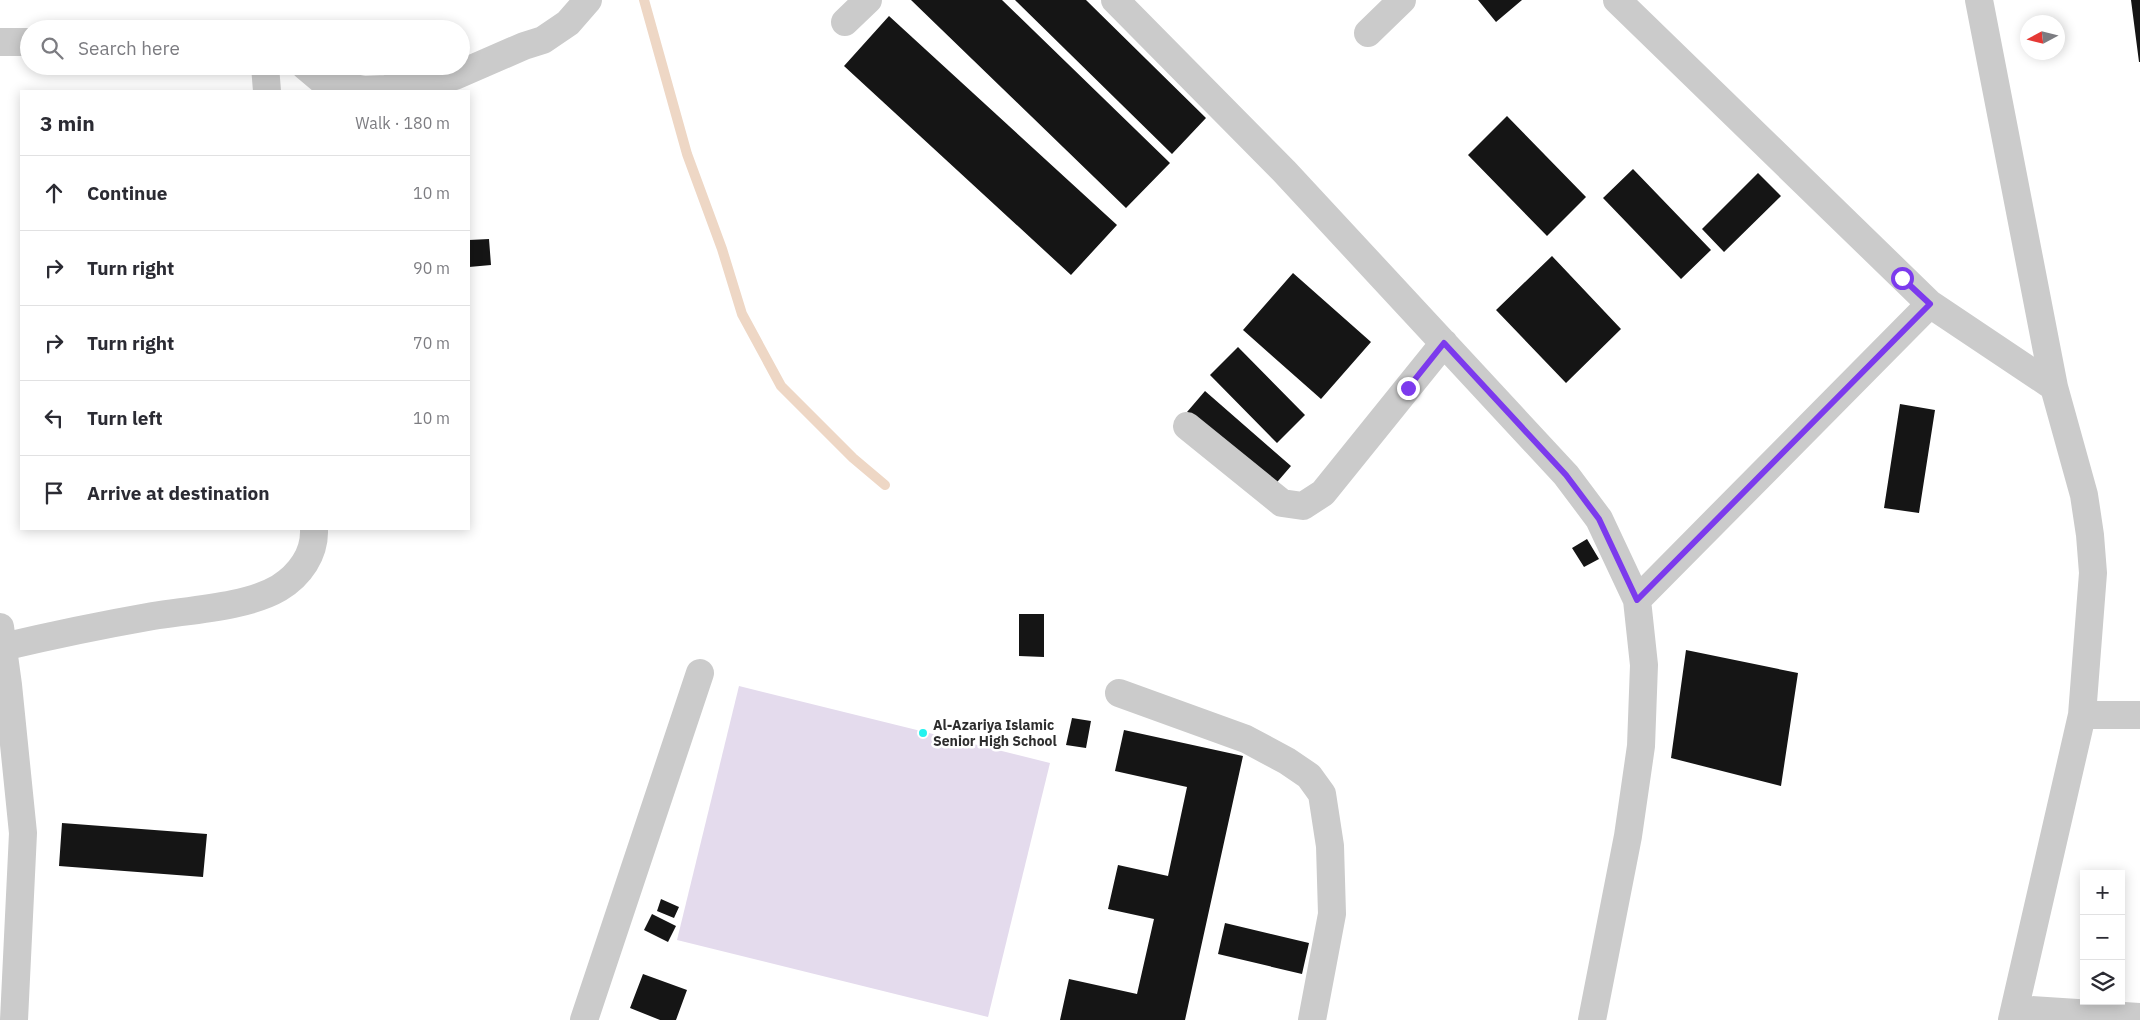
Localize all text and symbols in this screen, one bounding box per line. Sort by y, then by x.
north arrow [2020,15,2065,60]
search box [20,20,470,75]
icon: search [38,34,66,62]
text: Search here [78,36,180,60]
text: 3 min [40,109,95,137]
text: Walk · 180 m [355,113,450,133]
icon: ahead [40,179,68,207]
text: Continue [87,181,167,205]
text: 10 m [413,183,450,203]
icon: right [40,254,68,282]
text: Turn right [87,256,174,280]
text: 90 m [413,258,450,278]
route start [1891,267,1914,290]
icon: right [40,329,68,357]
text: Turn right [87,331,174,355]
text: 70 m [413,333,450,353]
route end [1397,377,1420,400]
icon: left [40,404,68,432]
text: Turn left [87,406,163,430]
text: 10 m [413,408,450,428]
icon: arrive [40,479,68,507]
text: Arrive at destination [87,481,270,505]
place label: Al-Azariya Islamic Senior High School [933,716,1057,750]
marker: Al-Azariya Islamic Senior High School [917,727,929,739]
map controls [2080,870,2125,1005]
button: + [2080,870,2125,915]
button: − [2080,915,2125,960]
button: layers [2080,960,2125,1005]

